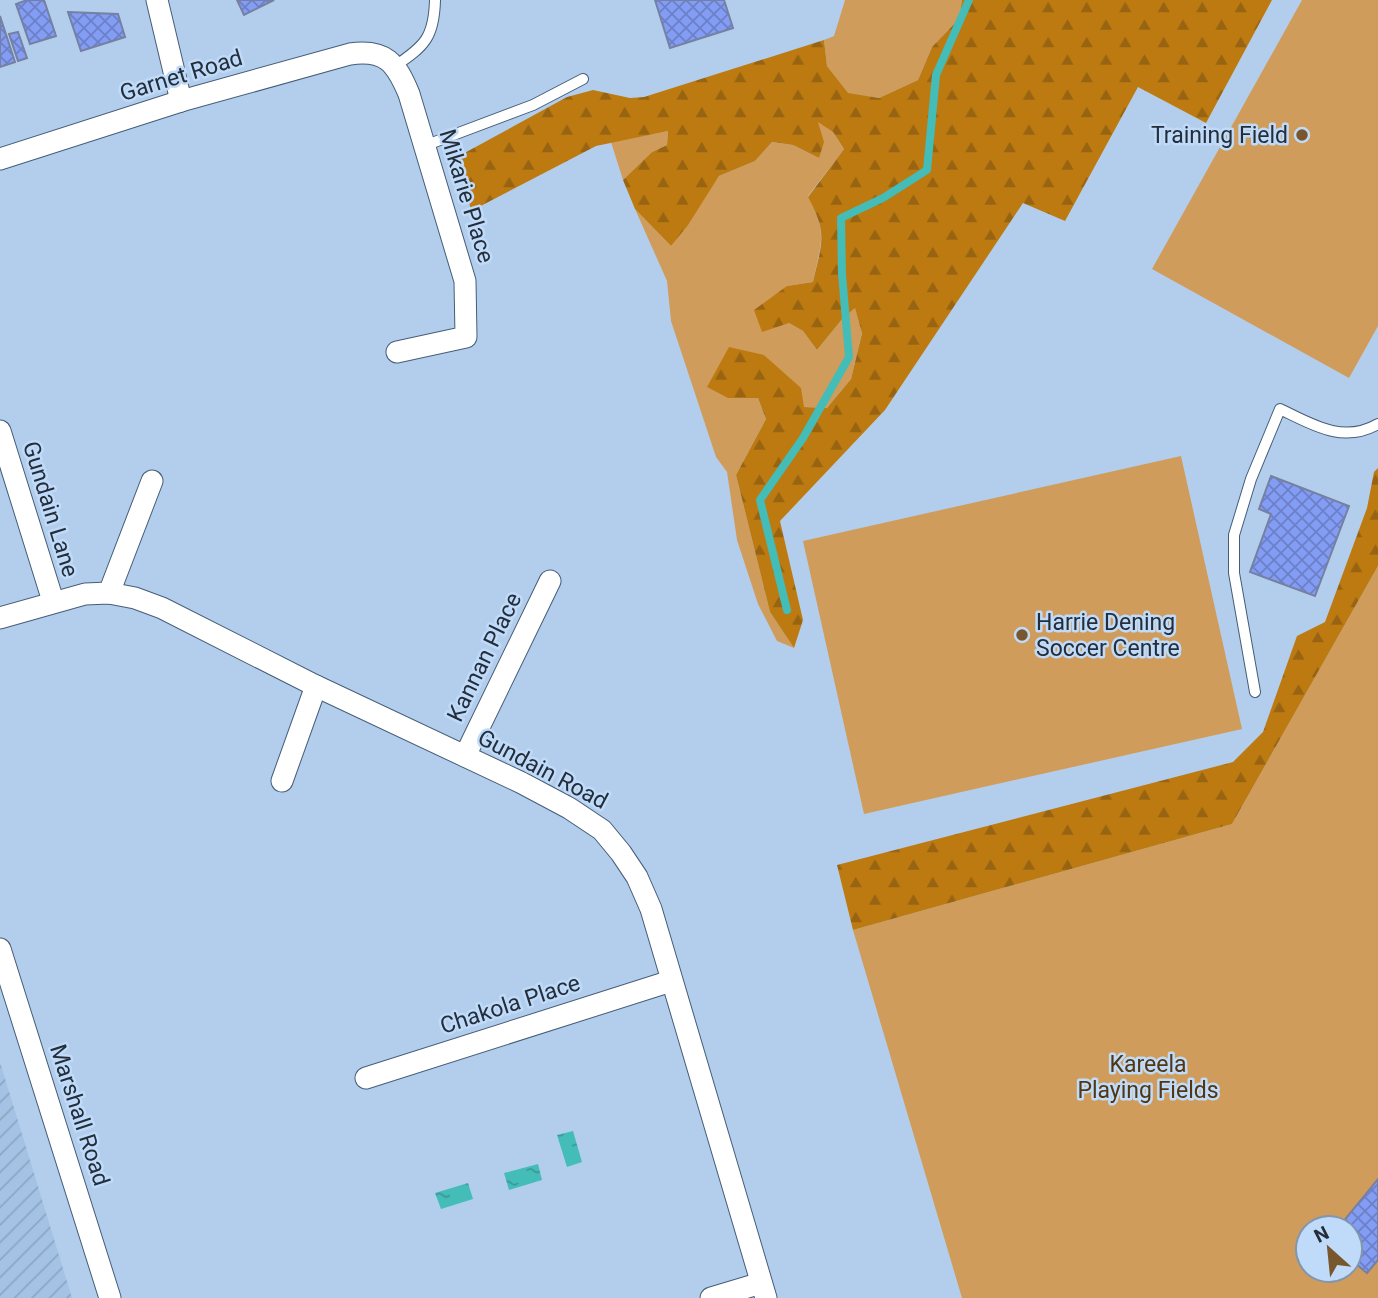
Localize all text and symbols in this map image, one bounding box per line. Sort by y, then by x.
street label: Garnet Road [117,44,246,107]
place label: Training Field [1151,122,1288,149]
street label: Mikarie Place [433,126,500,266]
marker: Training Field [1294,127,1310,143]
street label: Gundain Lane [17,438,84,580]
street label: Kannan Place [442,588,527,726]
place label: Harrie Dening Soccer Centre [1036,609,1180,662]
marker: Harrie Dening Soccer Centre [1014,627,1030,643]
street label: Gundain Road [473,724,612,815]
street label: Chakola Place [437,969,584,1040]
street label: Marshall Road [44,1041,115,1189]
park label: Kareela Playing Fields [1077,1051,1219,1104]
north arrow [1294,1214,1364,1284]
text: N [1310,1221,1333,1248]

